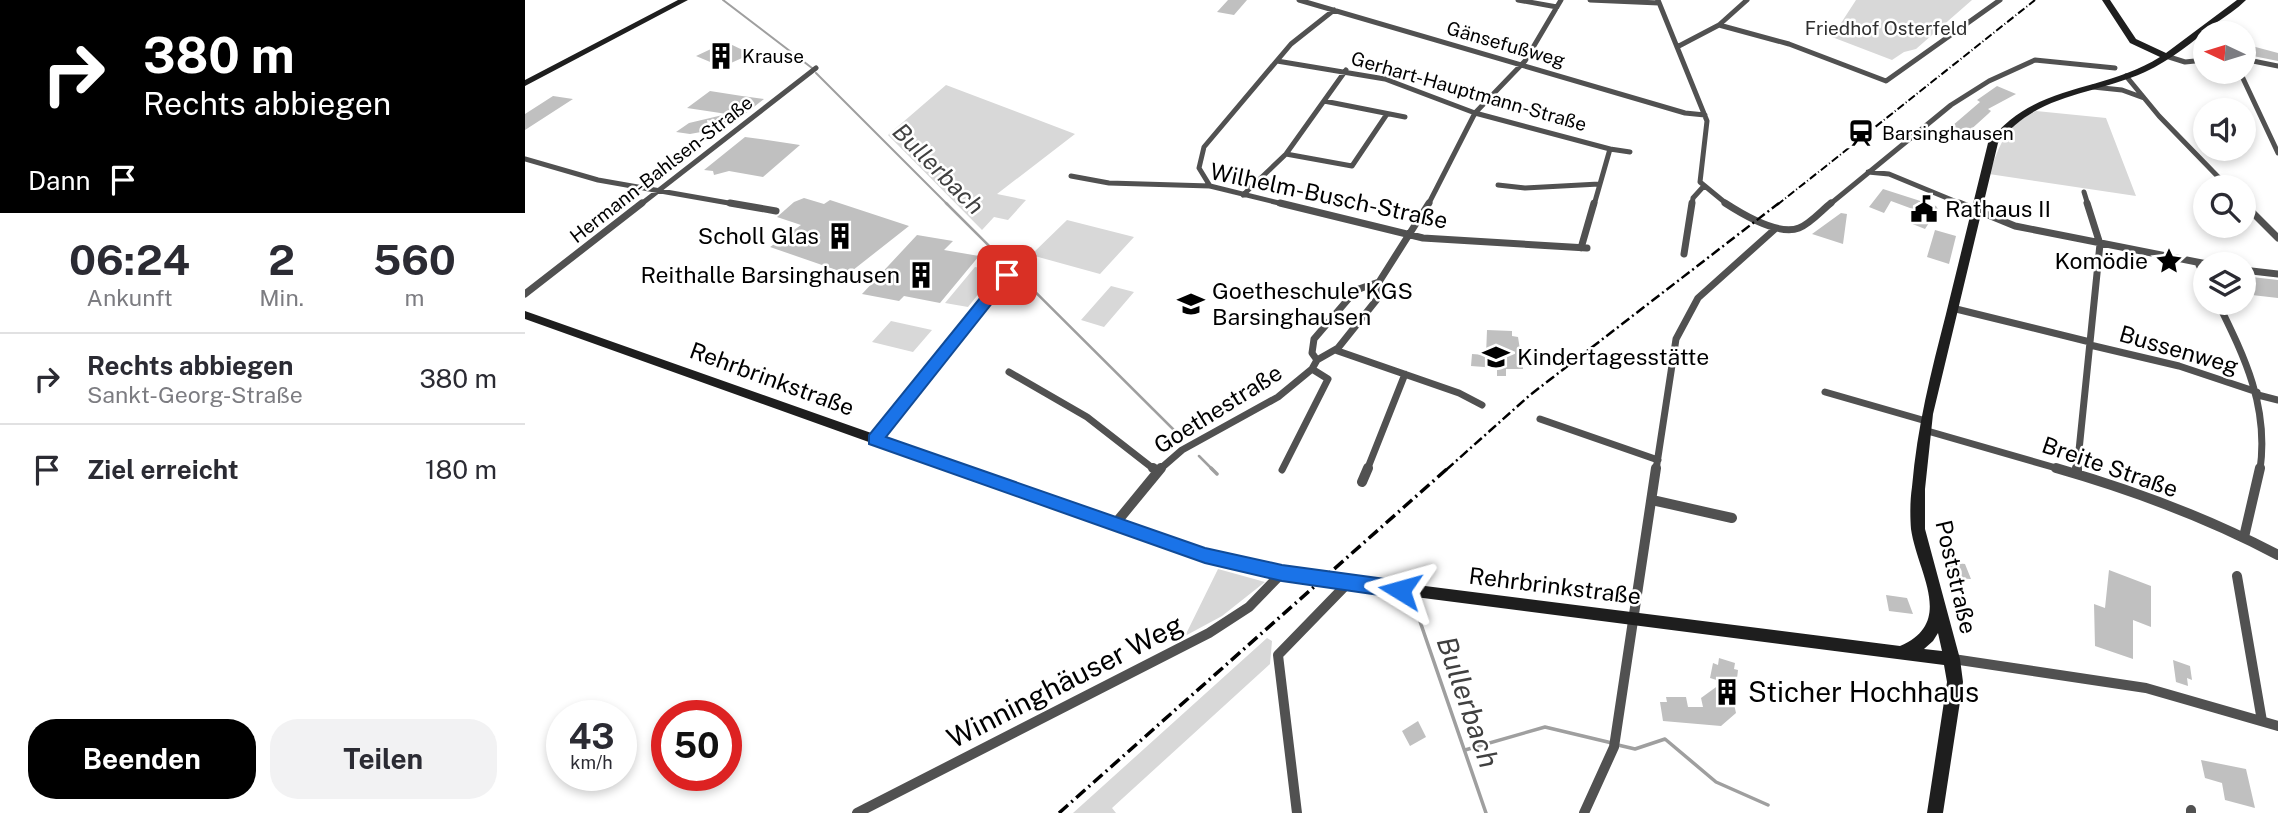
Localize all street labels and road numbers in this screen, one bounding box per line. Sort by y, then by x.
street label: Gänsefußweg [1444,17,1568,71]
street label: Gerhart-Hauptmann-Straße [1349,47,1589,135]
street label: Hermann-Bahlsen-Straße [565,91,757,247]
street label: Wilhelm-Busch-Straße [1208,157,1450,234]
street label: Bussenweg [2116,320,2242,379]
street label: Rehrbrinkstraße [686,336,858,421]
street label: Goethestraße [1149,359,1287,459]
street label: Breite Straße [2039,431,2182,502]
street label: Poststraße [1930,517,1983,636]
street label: Rehrbrinkstraße [1467,562,1643,609]
street label: Winninghäuser Weg [941,607,1188,754]

